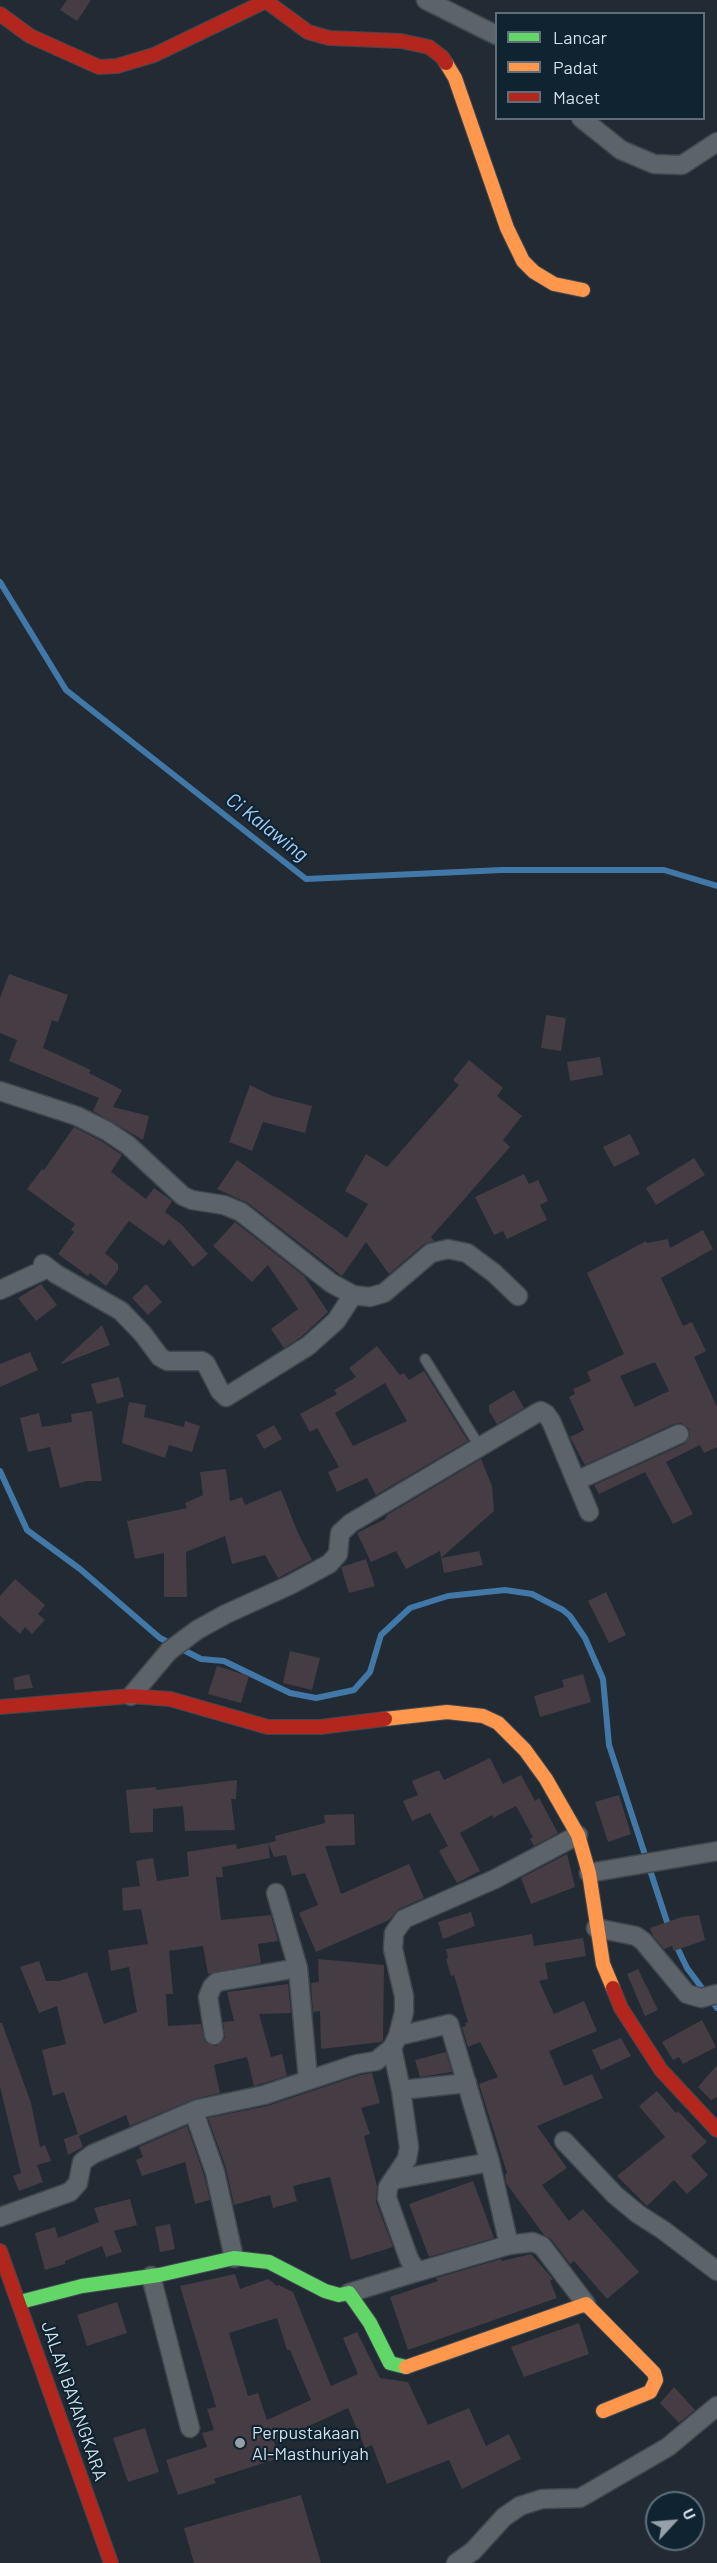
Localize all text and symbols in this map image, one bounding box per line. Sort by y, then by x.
legend [495,12,705,120]
text: Lancar [553,26,607,48]
text: Padat [553,56,598,78]
text: Macet [553,86,600,108]
water label: Ci Kalawing [221,787,313,867]
street label: JALAN BAYANGKARA [37,2318,111,2484]
place label: Perpustakaan Al-Masthuriyah [252,2422,369,2464]
marker: Perpustakaan Al-Masthuriyah [233,2436,247,2450]
north arrow [645,2491,705,2551]
text: U [679,2505,701,2522]

